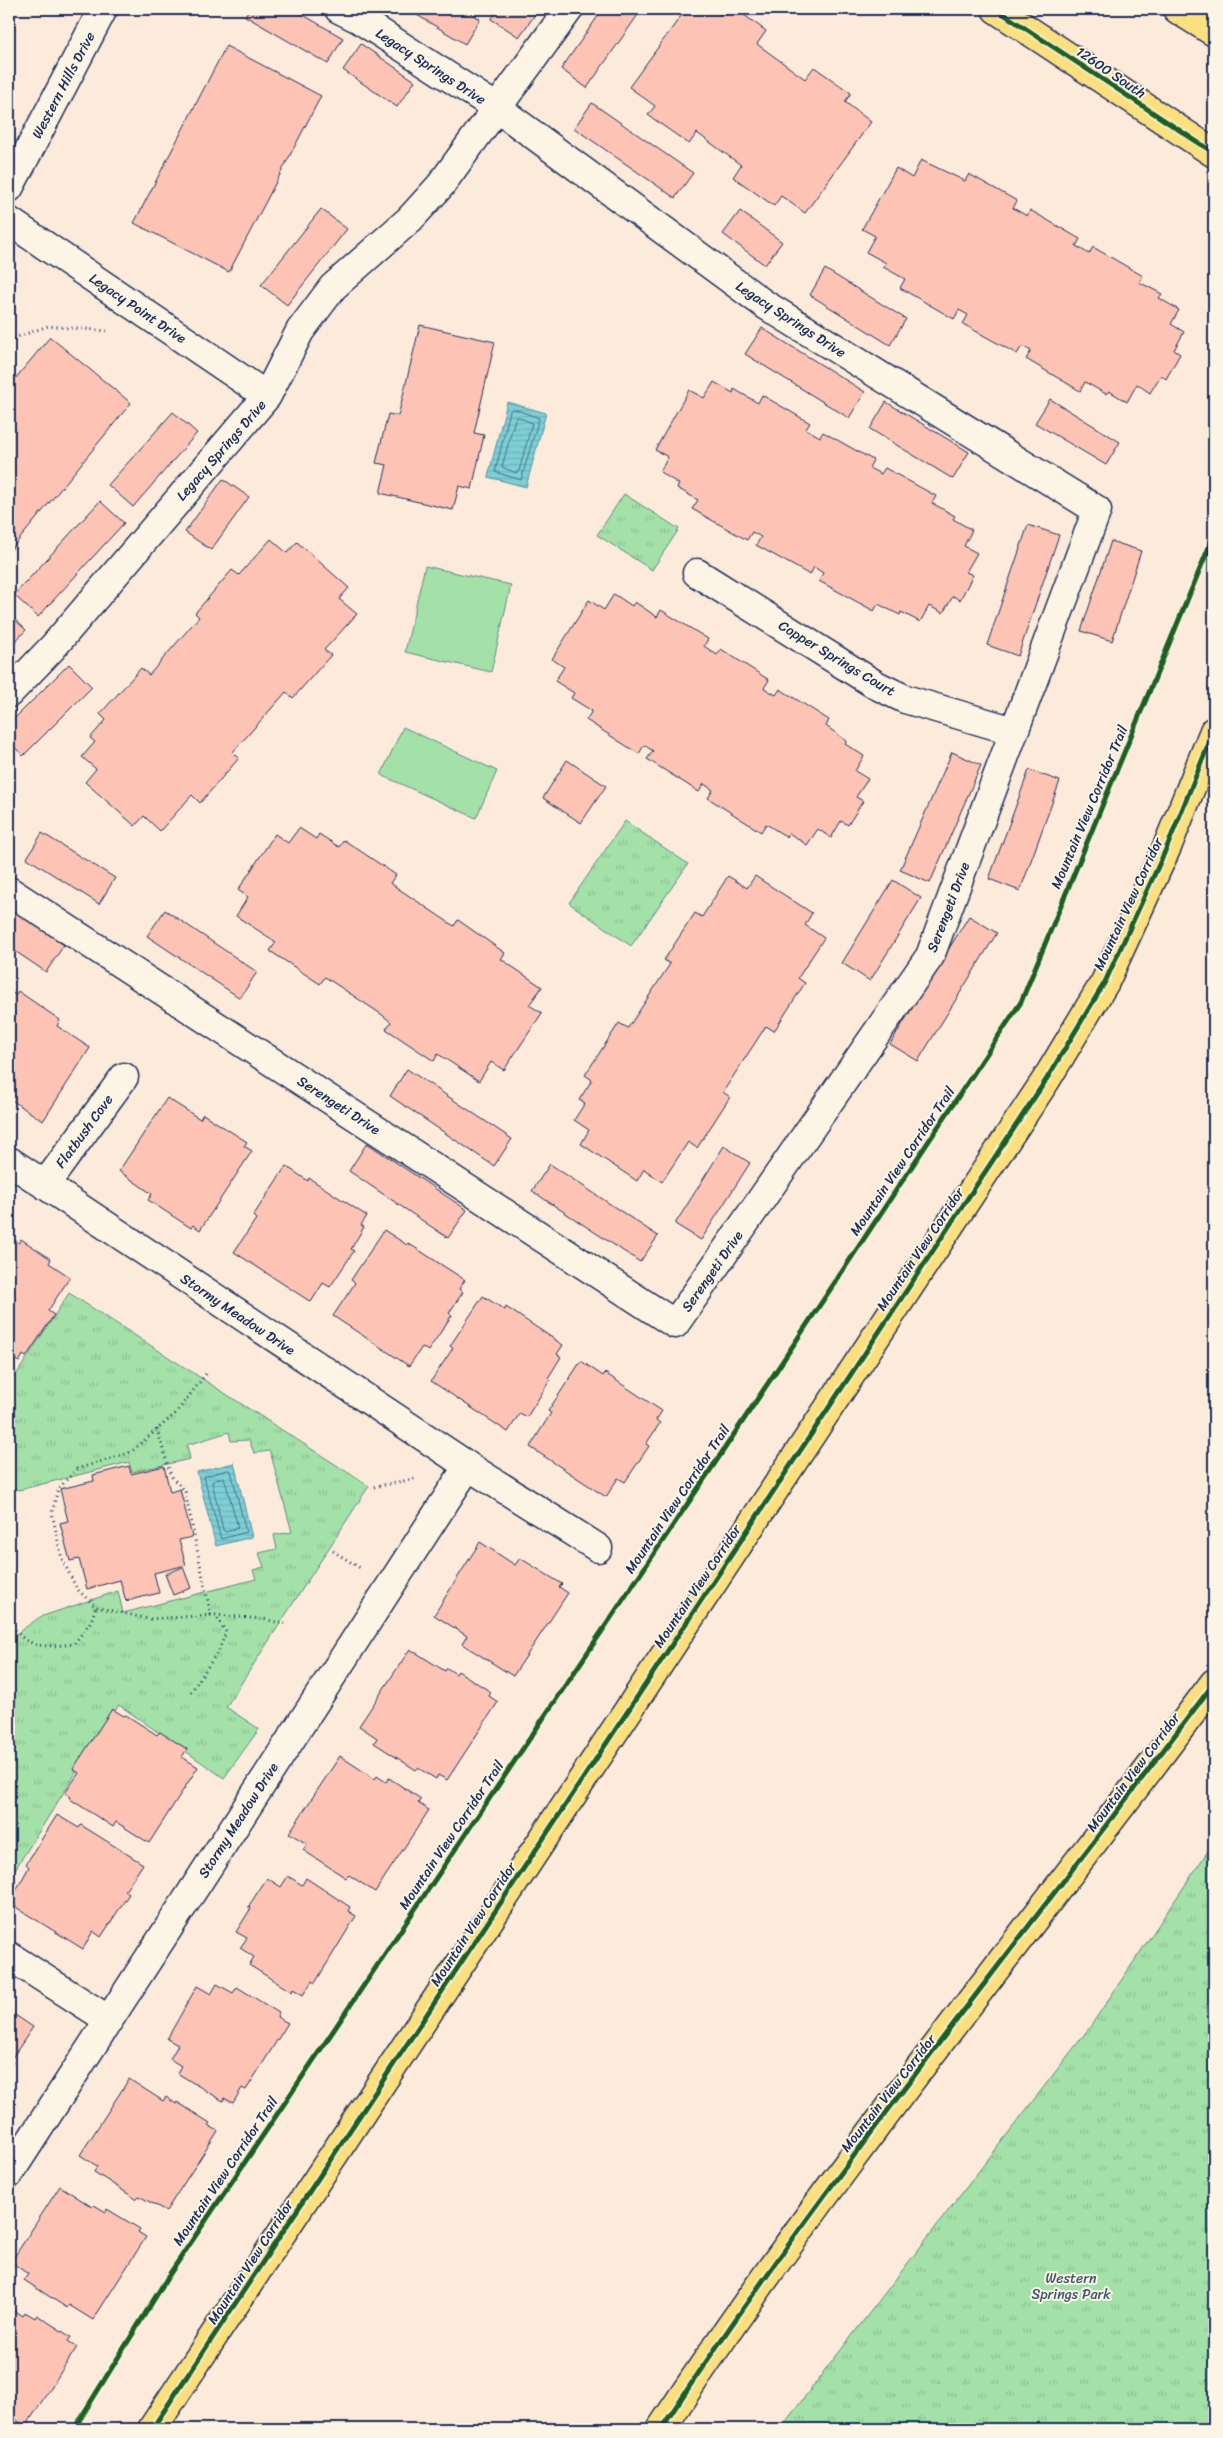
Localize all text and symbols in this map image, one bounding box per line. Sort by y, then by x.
street label: Legacy Springs Drive [370,21,491,112]
street label: Western Hills Drive [25,27,102,143]
street label: 12600 South [1070,40,1151,105]
street label: Legacy Point Drive [84,266,192,351]
street label: Legacy Springs Drive [730,274,851,365]
street label: Legacy Springs Drive [170,394,273,507]
street label: Copper Springs Court [773,613,900,703]
street label: Mountain View Corridor Trail [1044,721,1136,893]
street label: Mountain View Corridor [1087,832,1171,975]
street label: Serengeti Drive [920,858,977,956]
street label: Serengeti Drive [292,1069,386,1142]
street label: Mountain View Corridor Trail [843,1081,962,1241]
street label: Flatbush Cove [49,1089,120,1174]
street label: Mountain View Corridor [870,1181,972,1316]
street label: Serengeti Drive [675,1225,750,1317]
street label: Stormy Meadow Drive [175,1267,301,1362]
street label: Mountain View Corridor Trail [618,1419,737,1579]
street label: Mountain View Corridor [647,1518,749,1653]
street label: Mountain View Corridor [1080,1706,1188,1838]
street label: Mountain View Corridor Trail [392,1755,511,1915]
street label: Stormy Meadow Drive [191,1757,286,1883]
street label: Mountain View Corridor [424,1856,524,1992]
street label: Mountain View Corridor [834,2028,943,2158]
street label: Mountain View Corridor Trail [166,2091,285,2251]
street label: Mountain View Corridor [201,2194,301,2330]
park label: Western Springs Park [1031,2266,1111,2307]

